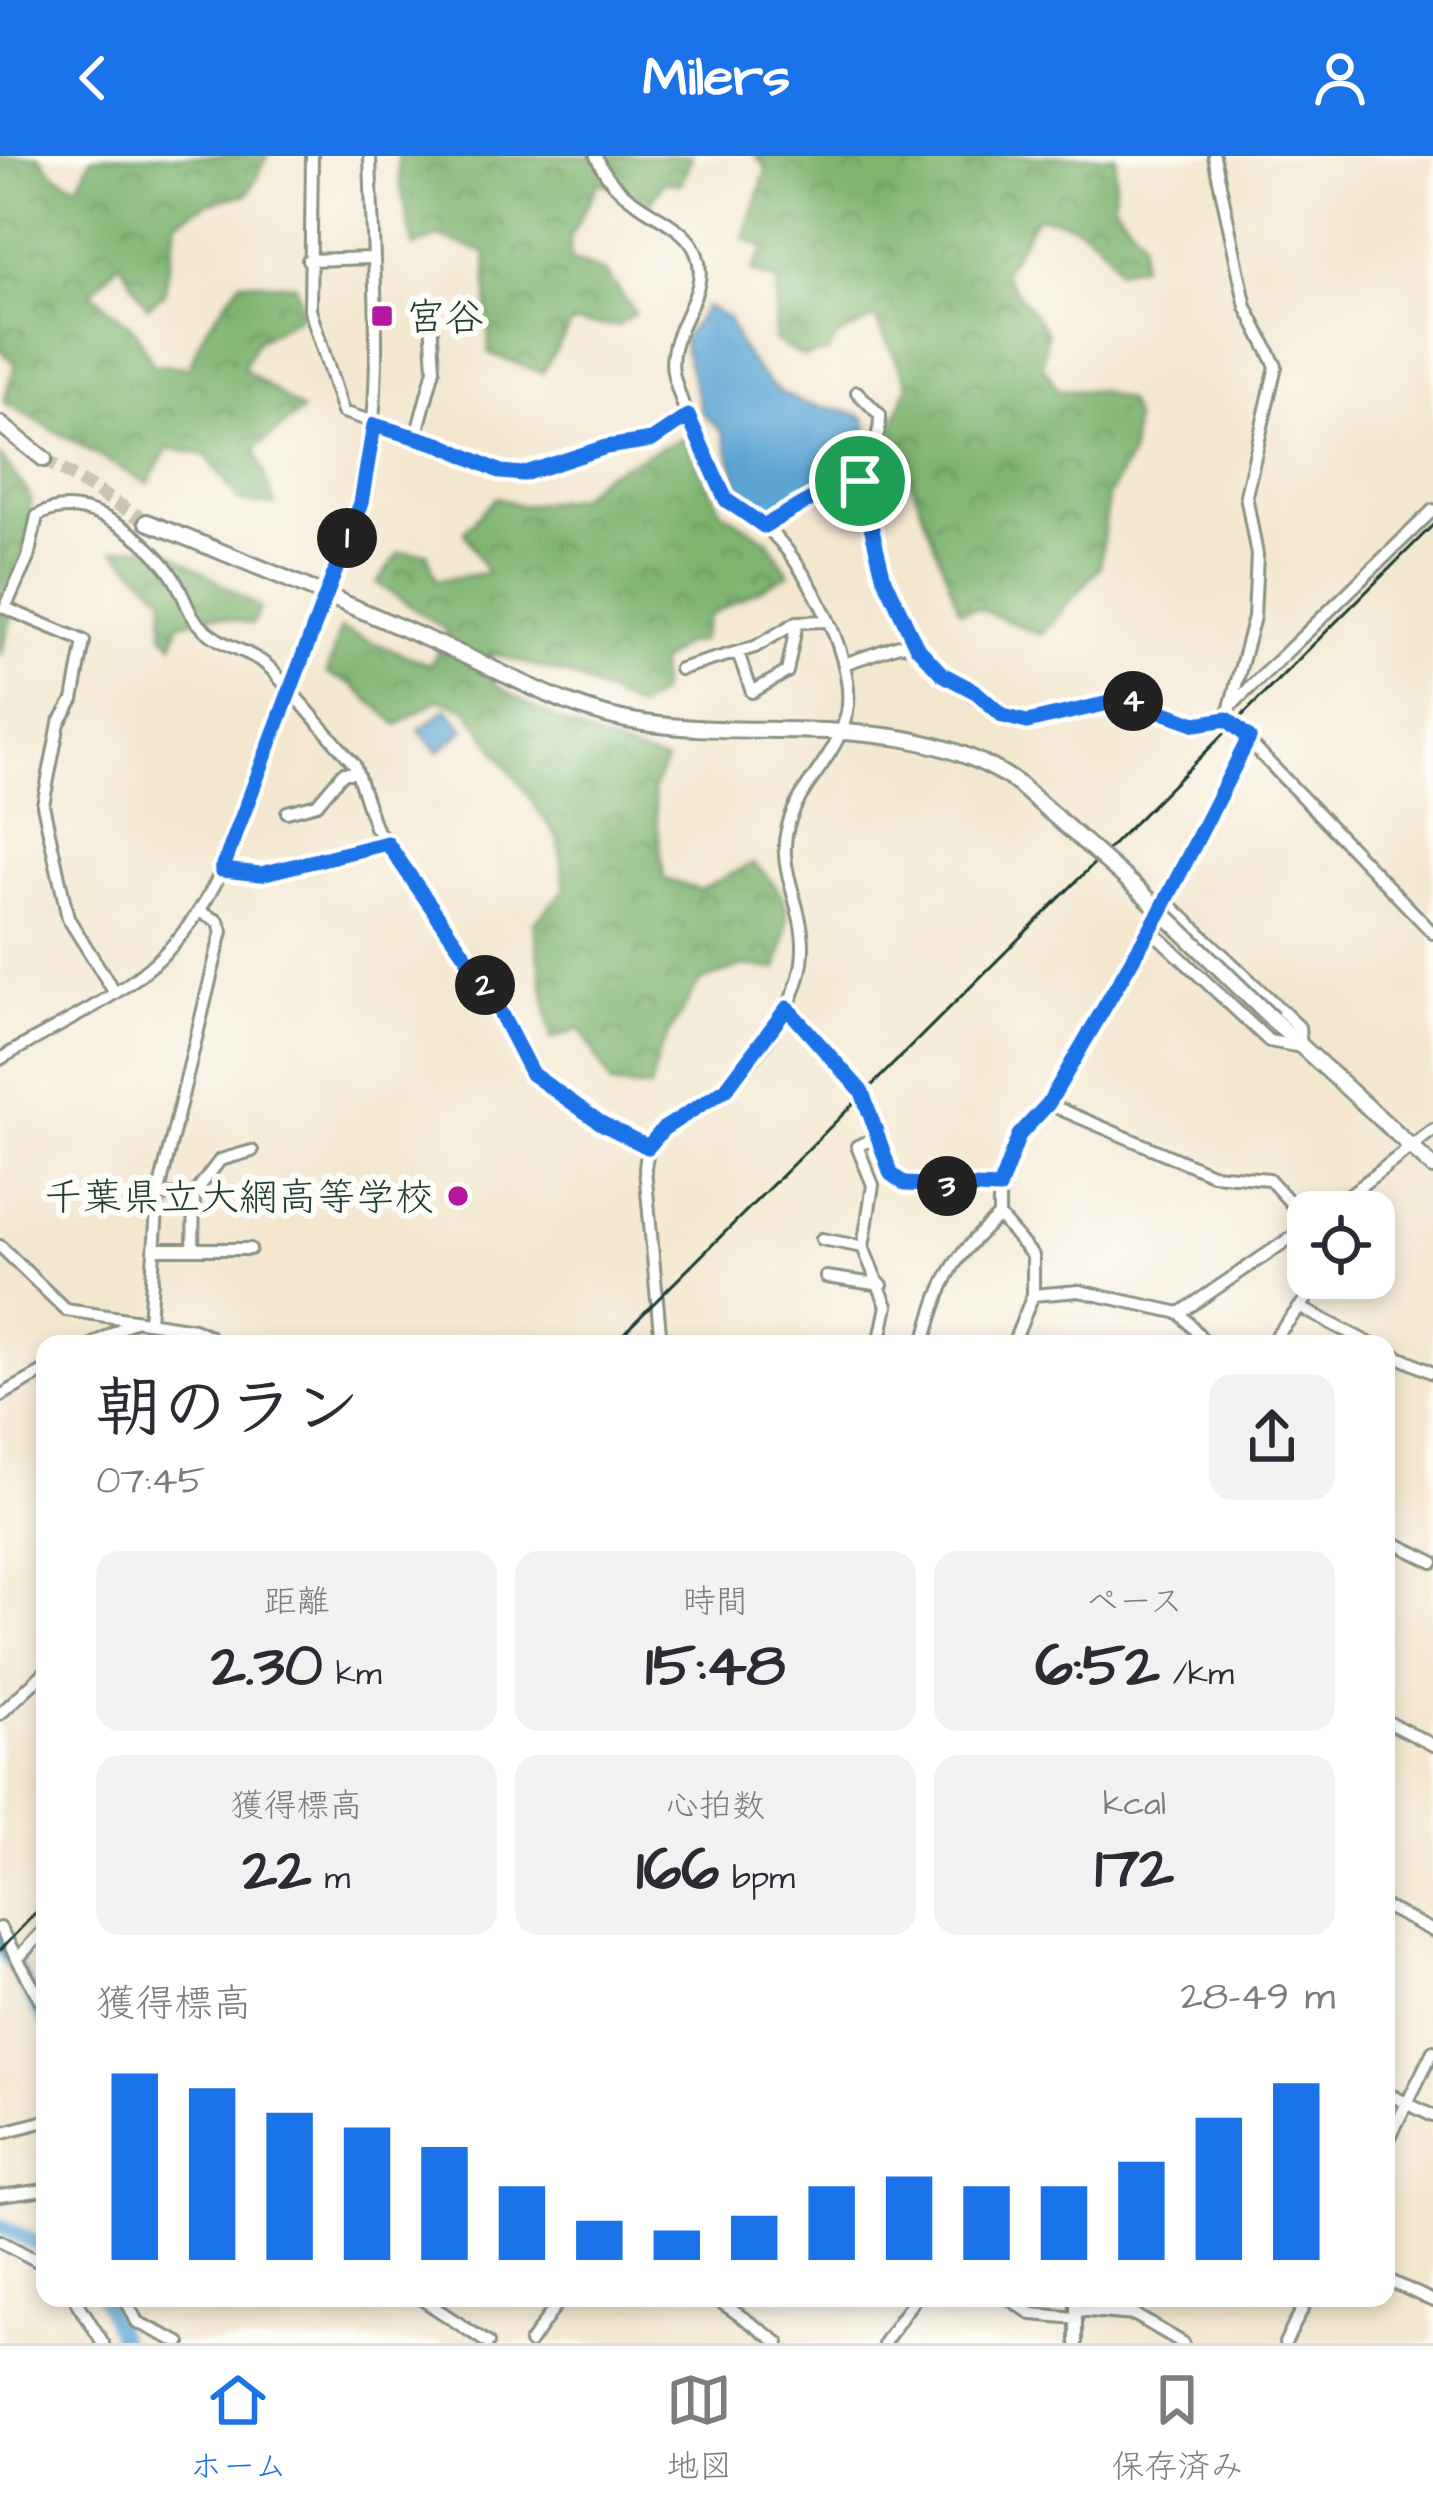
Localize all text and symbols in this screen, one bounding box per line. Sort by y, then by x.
text: Milers [643,41,790,116]
icon: back [60,45,126,111]
icon: person [1307,45,1373,111]
place label: 宮谷 [406,292,484,346]
marker: 宮谷 [369,303,395,329]
pin [809,430,911,532]
icon: arrive [827,448,893,514]
pin: 1 [317,508,377,568]
text: 1 [345,515,349,561]
pin: 4 [1103,671,1163,731]
text: 4 [1122,678,1144,724]
pin: 2 [455,955,515,1015]
text: 2 [476,962,494,1008]
pin: 3 [917,1156,977,1216]
text: 3 [939,1163,955,1209]
place label: 千葉県立大網高等学校 [44,1172,434,1226]
marker: 千葉県立大網高等学校 [445,1183,471,1209]
map controls [1287,1191,1395,1299]
button: locate [1287,1191,1395,1299]
text: 朝のラン [96,1364,360,1456]
button: share [1209,1374,1335,1500]
text: 07:45 [96,1455,205,1509]
text: 距離 [264,1579,330,1625]
text: 時間 [683,1579,749,1625]
text: ペース [1086,1579,1183,1625]
text: 2.30 [211,1625,322,1708]
text: 15:48 [646,1625,785,1708]
text: 6:52 [1035,1625,1160,1708]
text: km [322,1651,382,1697]
text: /km [1160,1651,1234,1697]
text: kcal [1103,1781,1166,1827]
text: 獲得標高 [231,1783,363,1829]
text: 心拍数 [666,1783,765,1829]
text: 172 [1095,1827,1174,1910]
text: 22 [243,1829,311,1912]
text: 166 [636,1829,719,1912]
text: m [311,1855,350,1901]
text: bpm [719,1855,795,1901]
text: 28–49 m [1181,1971,1335,2025]
text: 獲得標高 [96,1978,252,2032]
tab: ホーム [190,2367,287,2490]
tab: 地図 [666,2367,732,2490]
tab: 保存済み [1111,2367,1243,2490]

